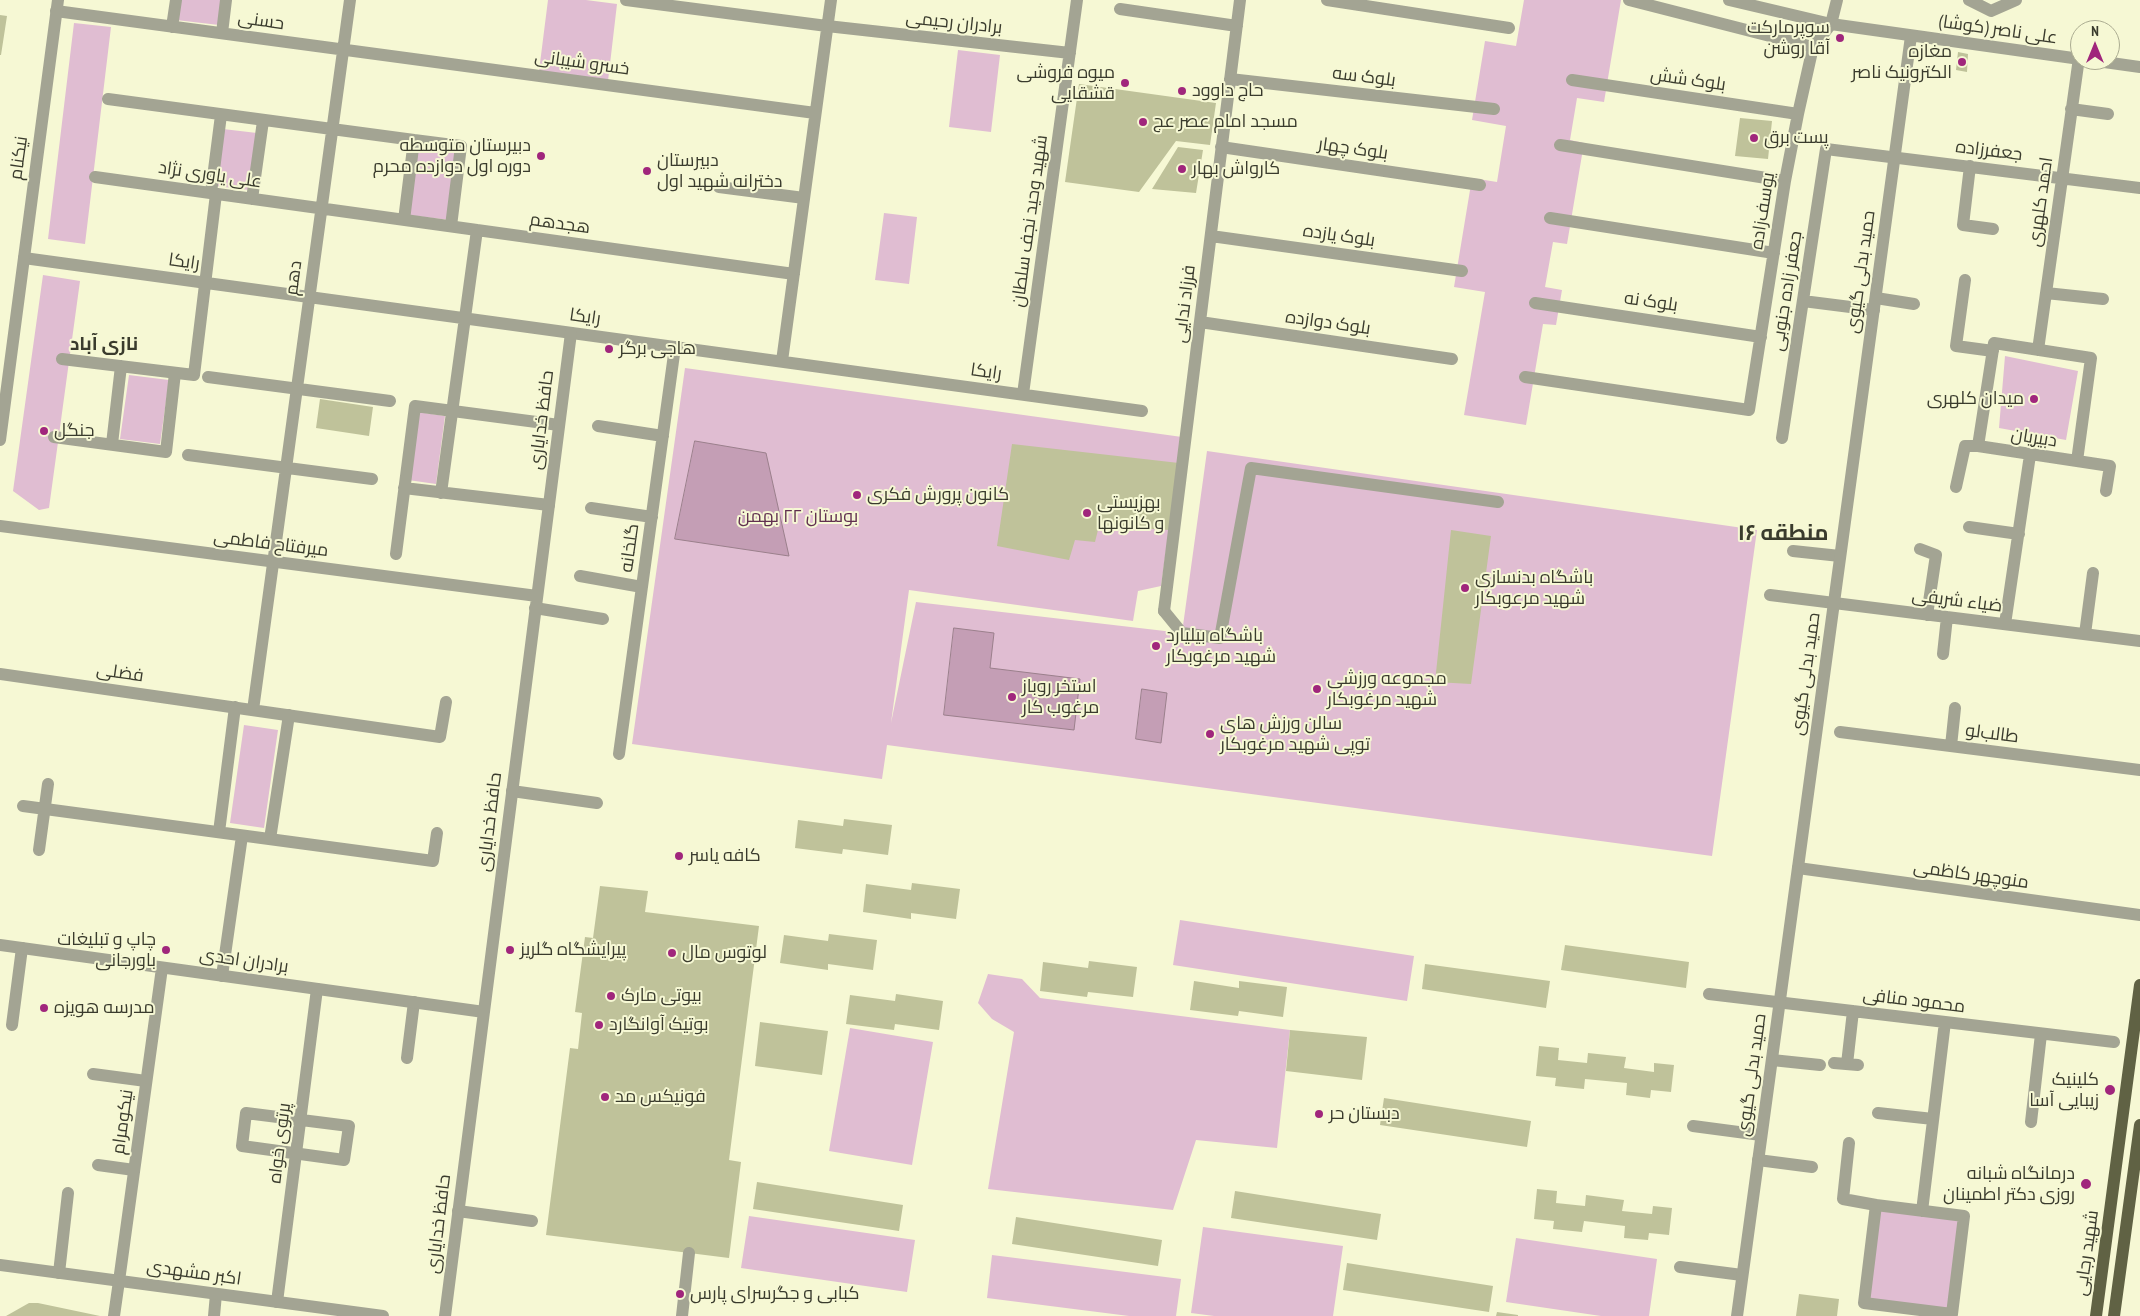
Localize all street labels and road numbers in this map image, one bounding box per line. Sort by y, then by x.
street label: حسنی [236,7,286,35]
street label: برادران رحیمی [905,7,1003,39]
street label: علی ناصر (کوشا) [1937,11,2059,49]
street label: خسرو شیبانی [533,46,631,80]
street label: بلوک سه [1331,62,1397,92]
street label: بلوک شش [1649,64,1727,96]
street label: شهید وحید نجف سلطان [1007,133,1053,309]
street label: بلوک چهار [1317,133,1389,165]
street label: نیکنام [5,135,33,181]
street label: جعفرزاده [1954,136,2024,166]
street label: احمد کلهری [2024,156,2058,248]
street label: علی یاوری نژاد [157,157,263,193]
street label: یوسف‌زاده [1746,171,1780,251]
street label: هجدهم [528,209,592,239]
street label: حمید بدلی گیوی [1842,209,1880,335]
street label: بلوک یازده [1301,220,1377,252]
street label: جعفر زاده جنوبی [1767,229,1807,353]
street label: رایکا [167,249,201,275]
street label: دهم [281,259,307,297]
street label: فرزاد ندایی [1170,264,1200,344]
street label: بلوک نه [1623,288,1679,316]
street label: رایکا [568,304,602,330]
street label: بلوک دوازده [1284,306,1372,340]
street label: رایکا [969,359,1003,385]
street label: حافظ خدایاری [525,369,559,471]
street label: دبیریان [2009,424,2059,452]
street label: گلخانه [616,522,644,574]
street label: میرفتاح فاطمی [212,526,330,562]
street label: ضیاء شریفی [1910,585,2004,617]
street label: حمید بدلی گیوی [1787,611,1825,737]
street label: فضلی [95,659,145,687]
street label: طالب‌لو [1964,720,2020,748]
street label: حافظ خدایاری [473,771,507,873]
street label: منوچهر کاظمی [1912,856,2030,894]
street label: برادران احدی [198,944,290,978]
street label: محمود منافی [1862,984,1966,1018]
street label: حمید بدلی گیوی [1733,1012,1771,1138]
street label: نیکومرام [108,1088,138,1156]
street label: پرتوی خواه [264,1101,296,1185]
street label: حافظ خدایاری [422,1173,456,1275]
street label: شهید رجایی [2070,1209,2104,1297]
street label: اکبر مشهدی [145,1256,243,1290]

